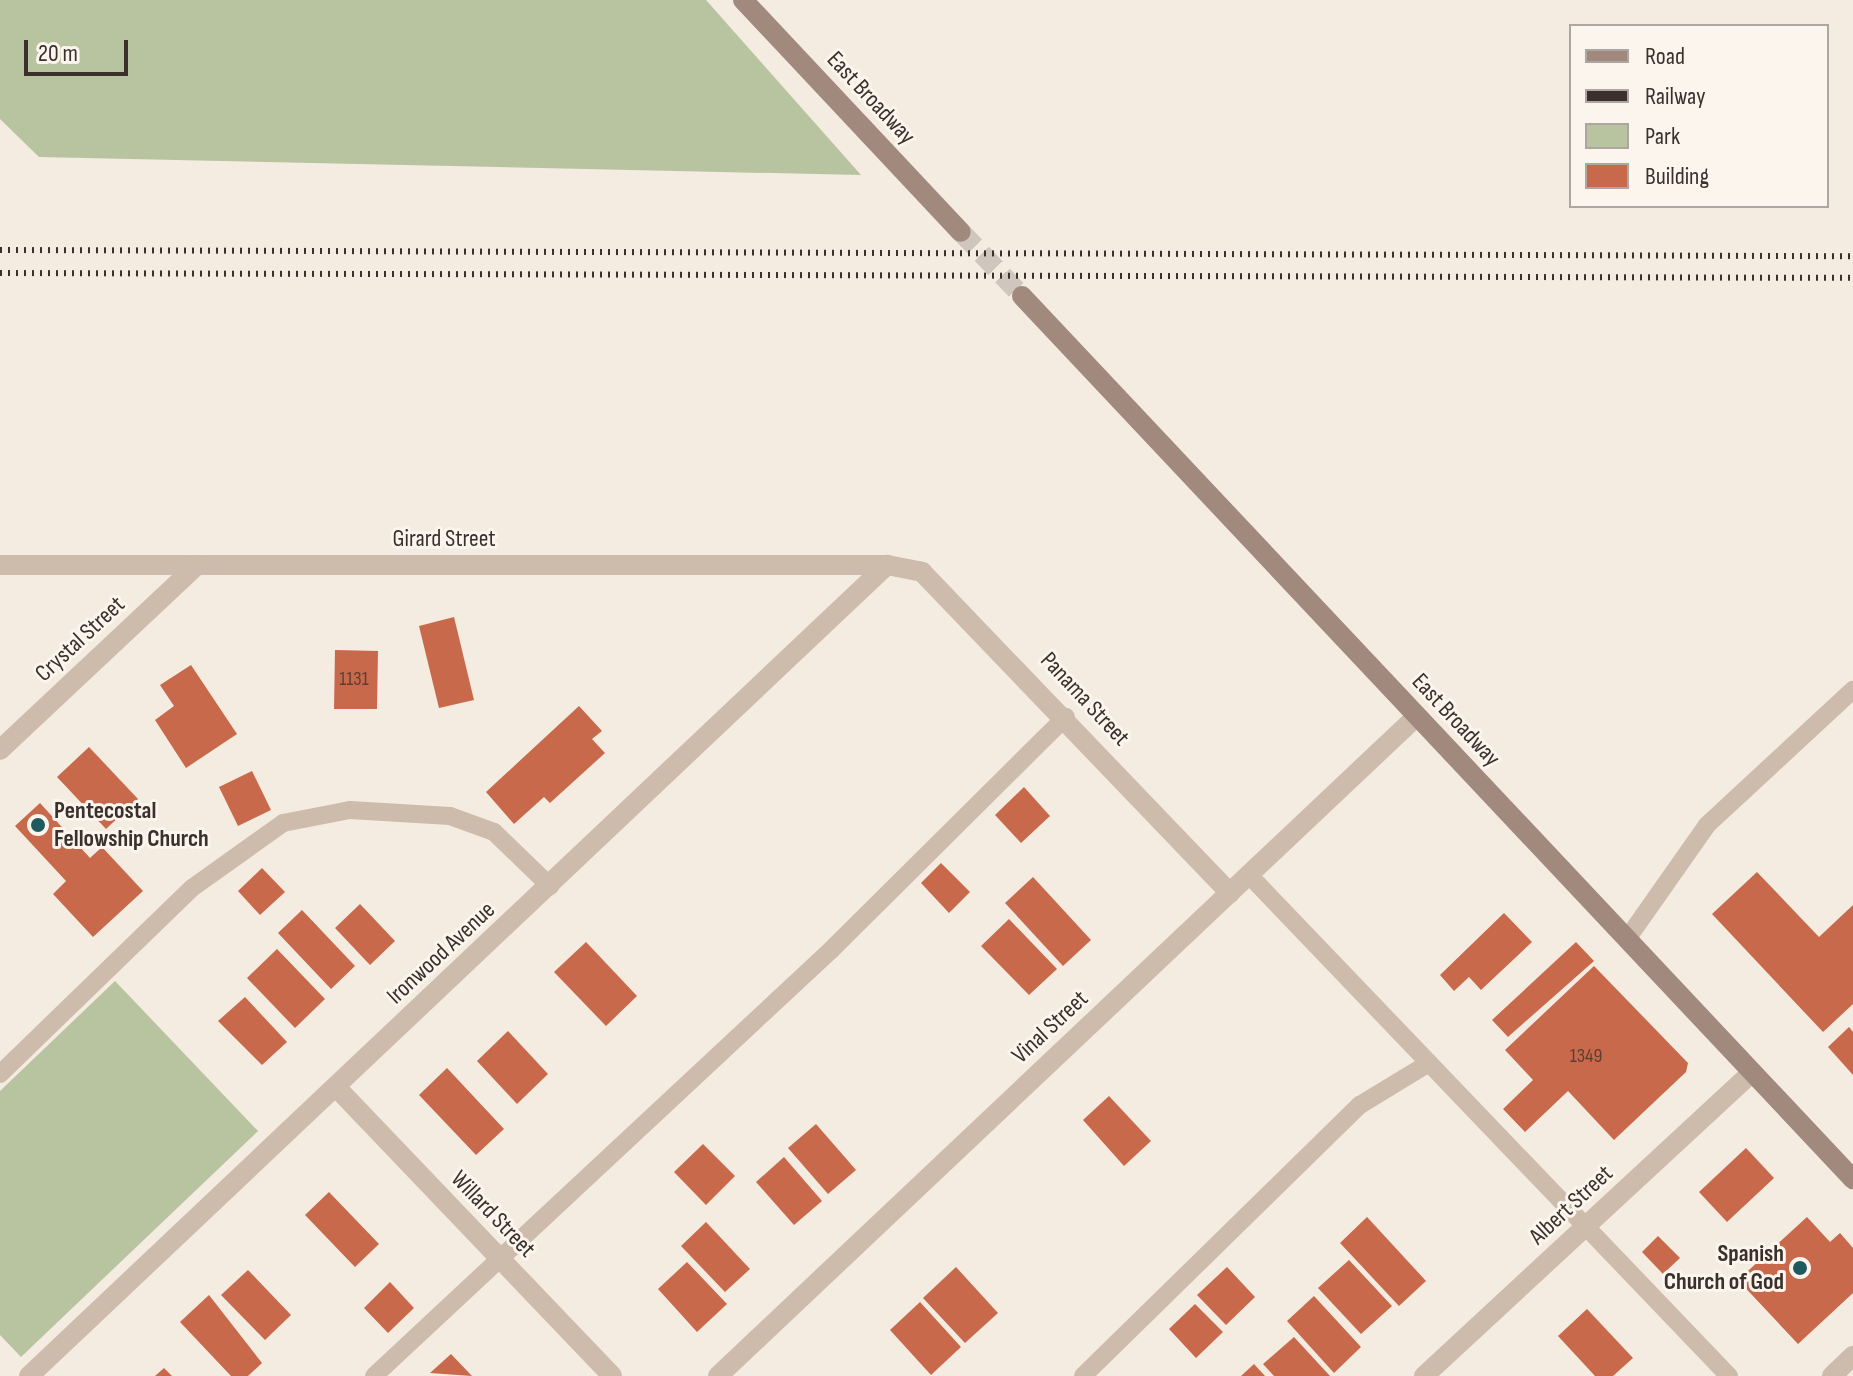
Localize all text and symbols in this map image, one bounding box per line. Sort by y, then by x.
scale bar [28,24,132,74]
legend [1569,24,1829,208]
text: 20 m [38,39,78,68]
text: Road [1645,42,1685,71]
street label: East Broadway [821,46,921,150]
text: Railway [1645,82,1705,111]
text: Park [1645,122,1680,151]
text: Building [1645,162,1709,191]
street label: Girard Street [392,525,496,553]
street label: Crystal Street [29,590,131,688]
street label: Panama Street [1034,646,1136,752]
house number: 1131 [339,667,369,691]
street label: East Broadway [1406,668,1506,772]
place label: Pentecostal Fellowship Church [54,797,209,853]
marker: Pentecostal Fellowship Church [29,816,47,834]
street label: Ironwood Avenue [381,896,501,1010]
street label: Vinal Street [1006,985,1094,1069]
house number: 1349 [1570,1044,1602,1068]
street label: Albert Street [1523,1159,1619,1251]
street label: Willard Street [445,1165,541,1263]
place label: Spanish Church of God [1664,1240,1784,1296]
marker: Spanish Church of God [1791,1259,1809,1277]

